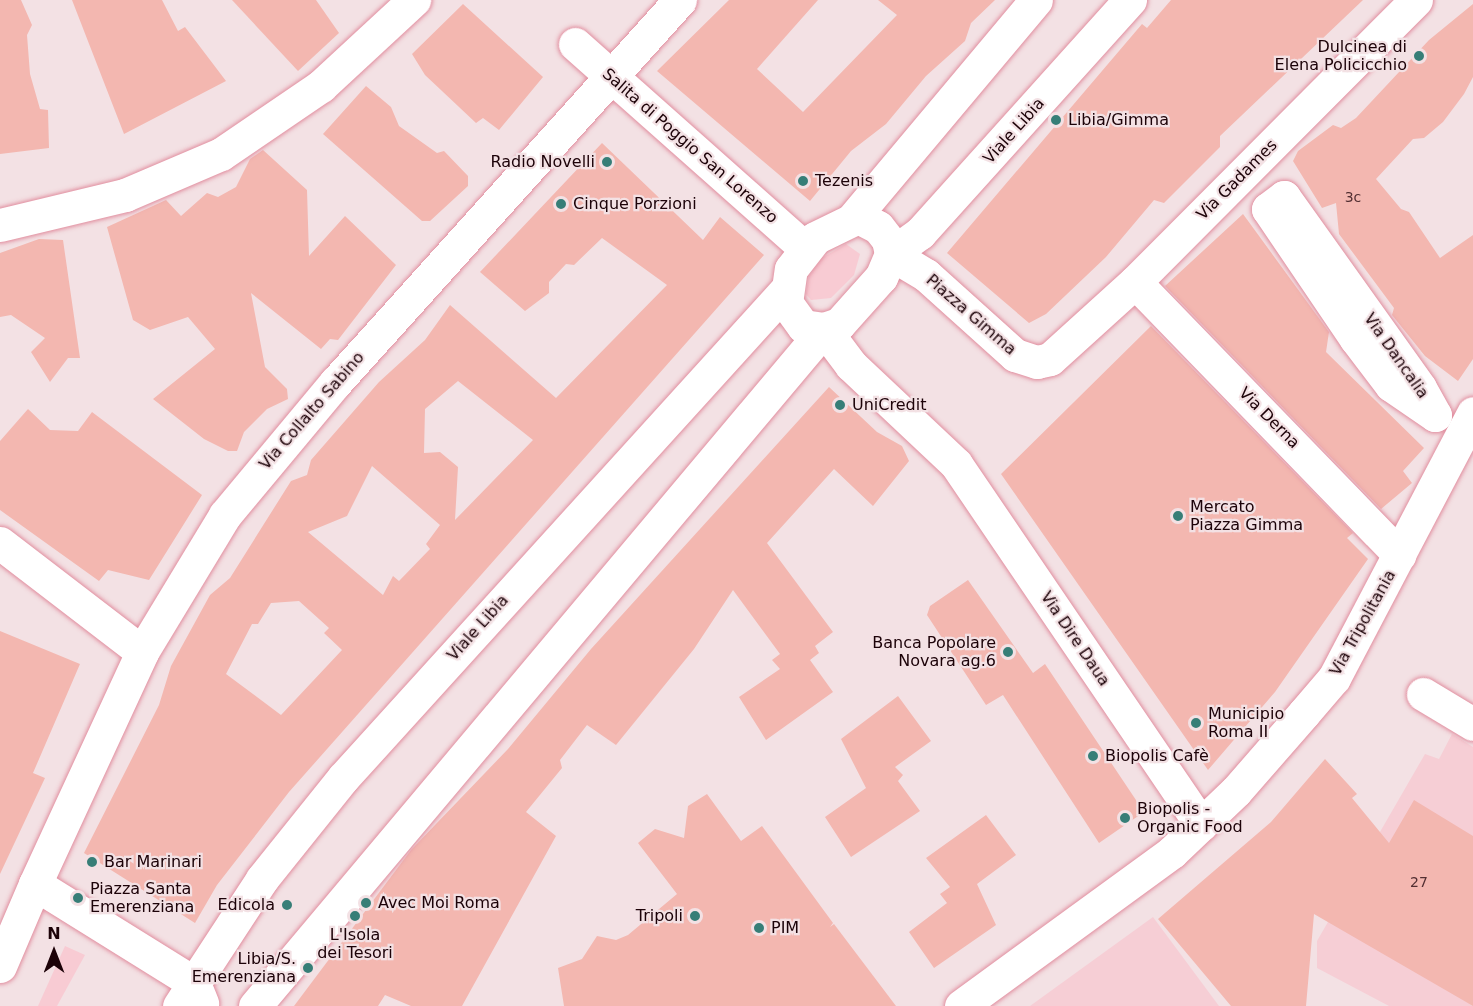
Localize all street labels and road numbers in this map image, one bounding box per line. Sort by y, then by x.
street label: Salita di Poggio San Lorenzo [598,65,782,227]
street label: Viale Libia [979,94,1049,168]
street label: Via Gadames [1193,136,1281,224]
street label: Piazza Gimma [922,271,1020,359]
street label: Via Dancalia [1360,310,1432,402]
street label: Via Collalto Sabino [256,348,368,474]
street label: Via Derna [1235,384,1303,452]
street label: Via Tripolitania [1326,567,1400,679]
street label: Via Dire Daua [1036,588,1114,690]
street label: Viale Libia [443,591,513,665]

